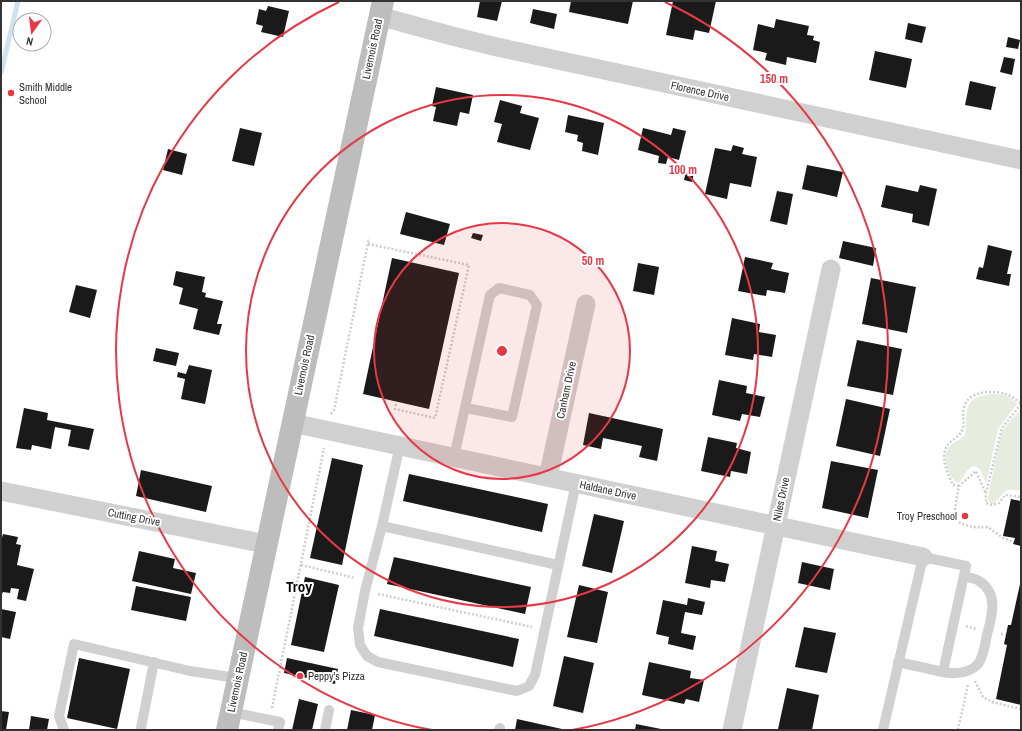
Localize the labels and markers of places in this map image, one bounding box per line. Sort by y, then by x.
place label: Smith Middle School [19,80,72,107]
marker: Smith Middle School [6,88,16,98]
centre of rings [495,344,509,358]
place label: Troy Preschool [897,509,957,523]
marker: Troy Preschool [960,511,970,521]
place label: Peppy's Pizza [308,669,365,683]
marker: Peppy's Pizza [295,671,305,681]

